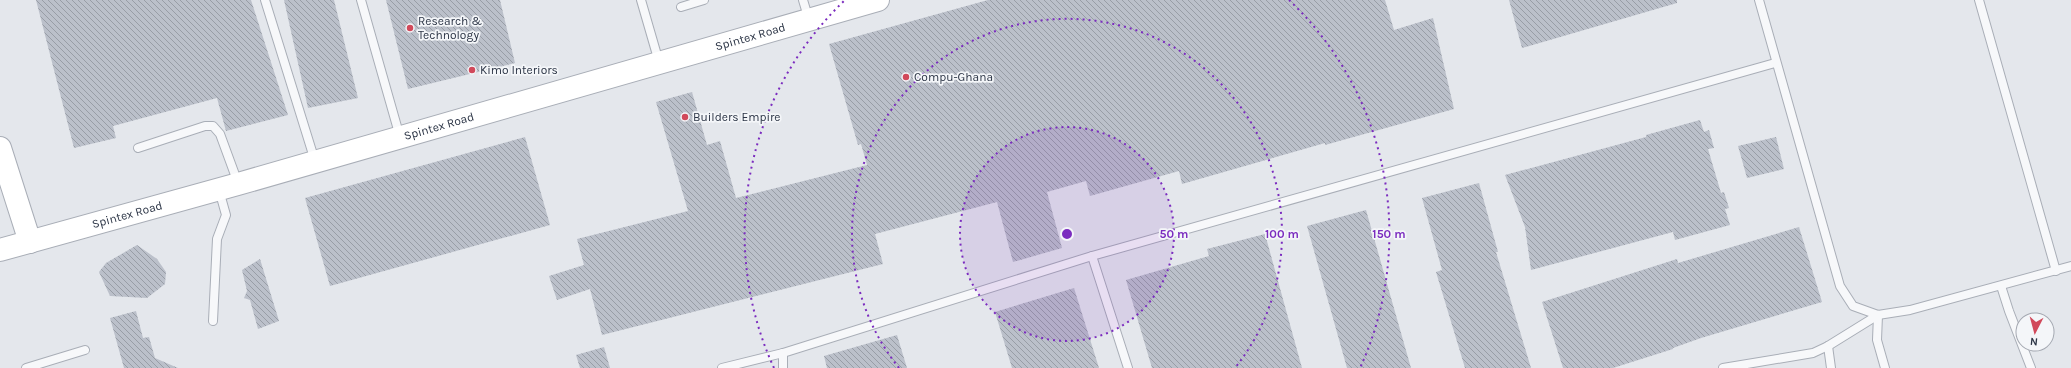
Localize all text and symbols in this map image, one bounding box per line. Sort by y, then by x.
place label: Research & Technology [418,14,482,42]
street label: Spintex Road [714,20,787,53]
marker: Research & Technology [405,23,415,33]
place label: Kimo Interiors [480,63,558,77]
marker: Kimo Interiors [467,65,477,75]
place label: Compu-Ghana [914,70,993,84]
marker: Compu-Ghana [901,72,911,82]
street label: Spintex Road [402,110,476,143]
place label: Builders Empire [693,110,781,124]
marker: Builders Empire [680,112,690,122]
street label: Spintex Road [90,198,164,231]
centre of rings [1060,227,1074,241]
text: 50 m [1160,227,1189,241]
text: 100 m [1265,227,1299,241]
text: 150 m [1372,227,1406,241]
north arrow [2015,312,2055,352]
text: N [2029,335,2039,348]

